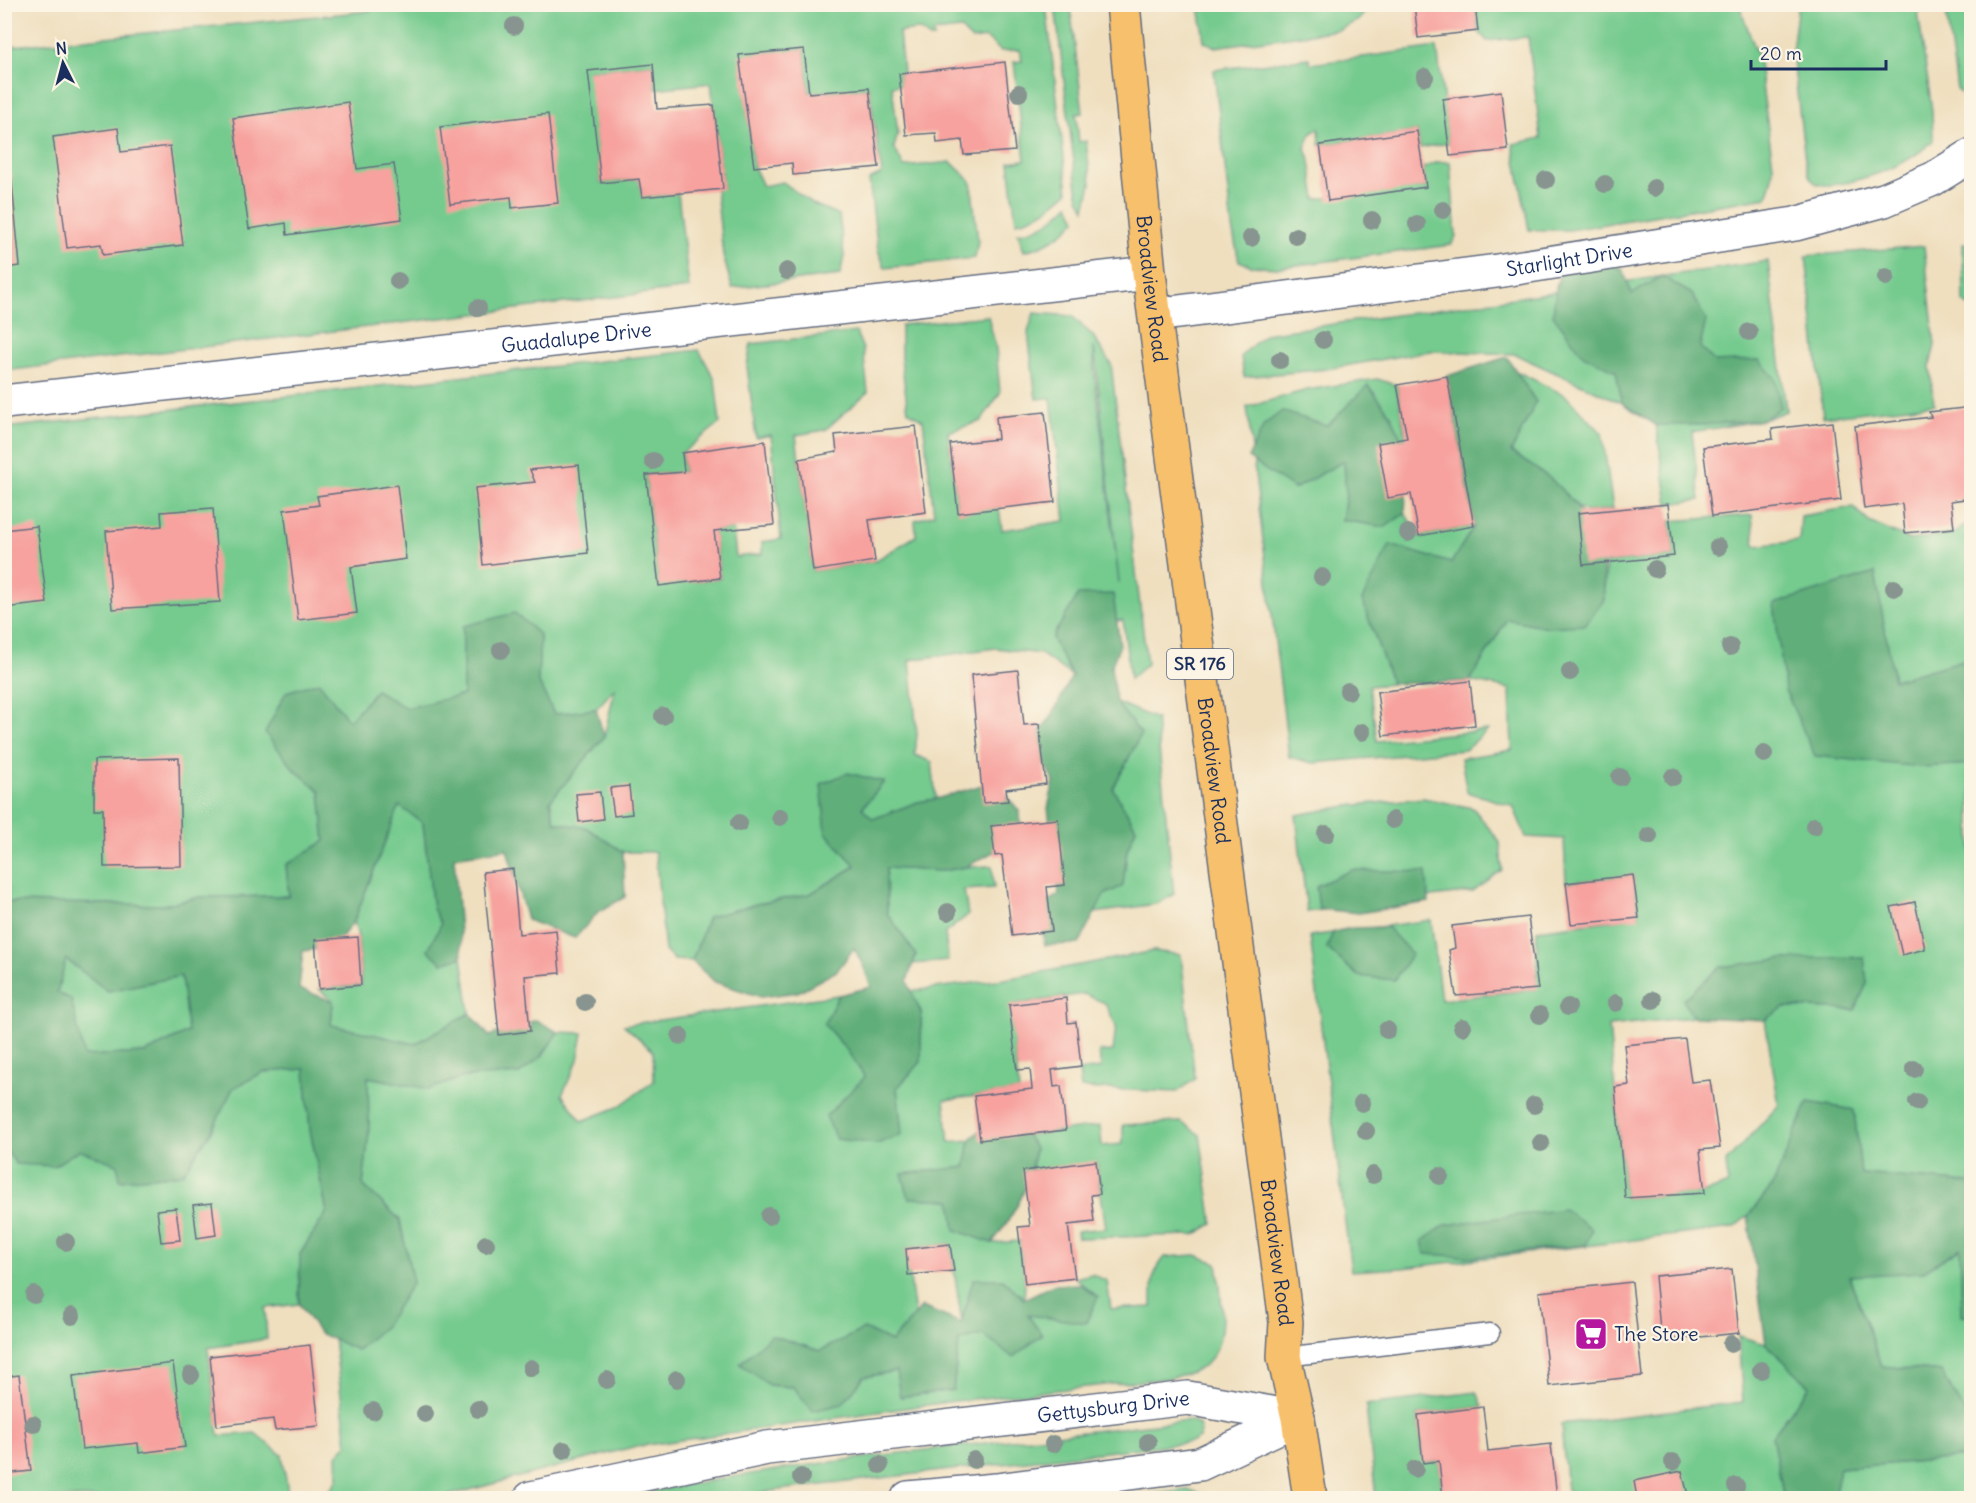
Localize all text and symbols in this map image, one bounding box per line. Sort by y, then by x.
north arrow [33,33,93,93]
scale bar [1751,33,1886,71]
text: N [55,38,68,59]
text: 20 m [1760,42,1802,65]
street label: Broadview Road [1131,214,1174,364]
street label: Starlight Drive [1504,237,1634,281]
street label: Guadalupe Drive [500,316,653,358]
road number: SR 176 [1167,649,1233,679]
street label: Broadview Road [1193,696,1236,846]
street label: Broadview Road [1255,1177,1299,1328]
supermarket icon: The Store [1573,1316,1609,1352]
place label: The Store [1614,1321,1699,1346]
street label: Gettysburg Drive [1036,1385,1191,1428]

